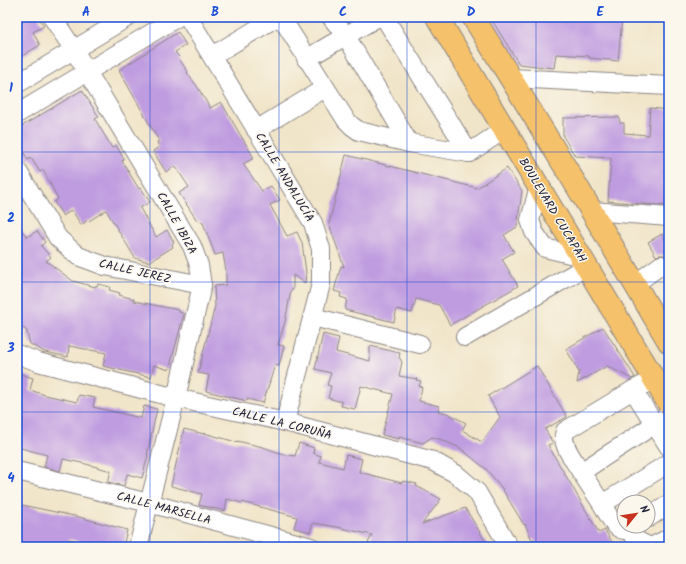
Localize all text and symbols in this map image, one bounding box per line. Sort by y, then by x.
text: A [82,2,90,23]
text: B [211,2,219,23]
text: C [339,2,347,23]
text: D [467,2,476,23]
text: E [596,2,604,23]
text: 1 [9,78,13,99]
street label: CALLE ANDALUCÍA [250,129,319,226]
street label: BOULEVARD CUCAPAH [514,154,592,266]
street label: CALLE IBIZA [151,188,202,258]
text: 2 [7,208,15,229]
street label: CALLE JEREZ [97,254,173,289]
text: 3 [6,338,15,359]
street label: CALLE LA CORUÑA [230,402,334,445]
text: 4 [7,468,15,489]
street label: CALLE MARSELLA [115,487,213,530]
north arrow [616,494,656,534]
text: N [634,502,653,517]

